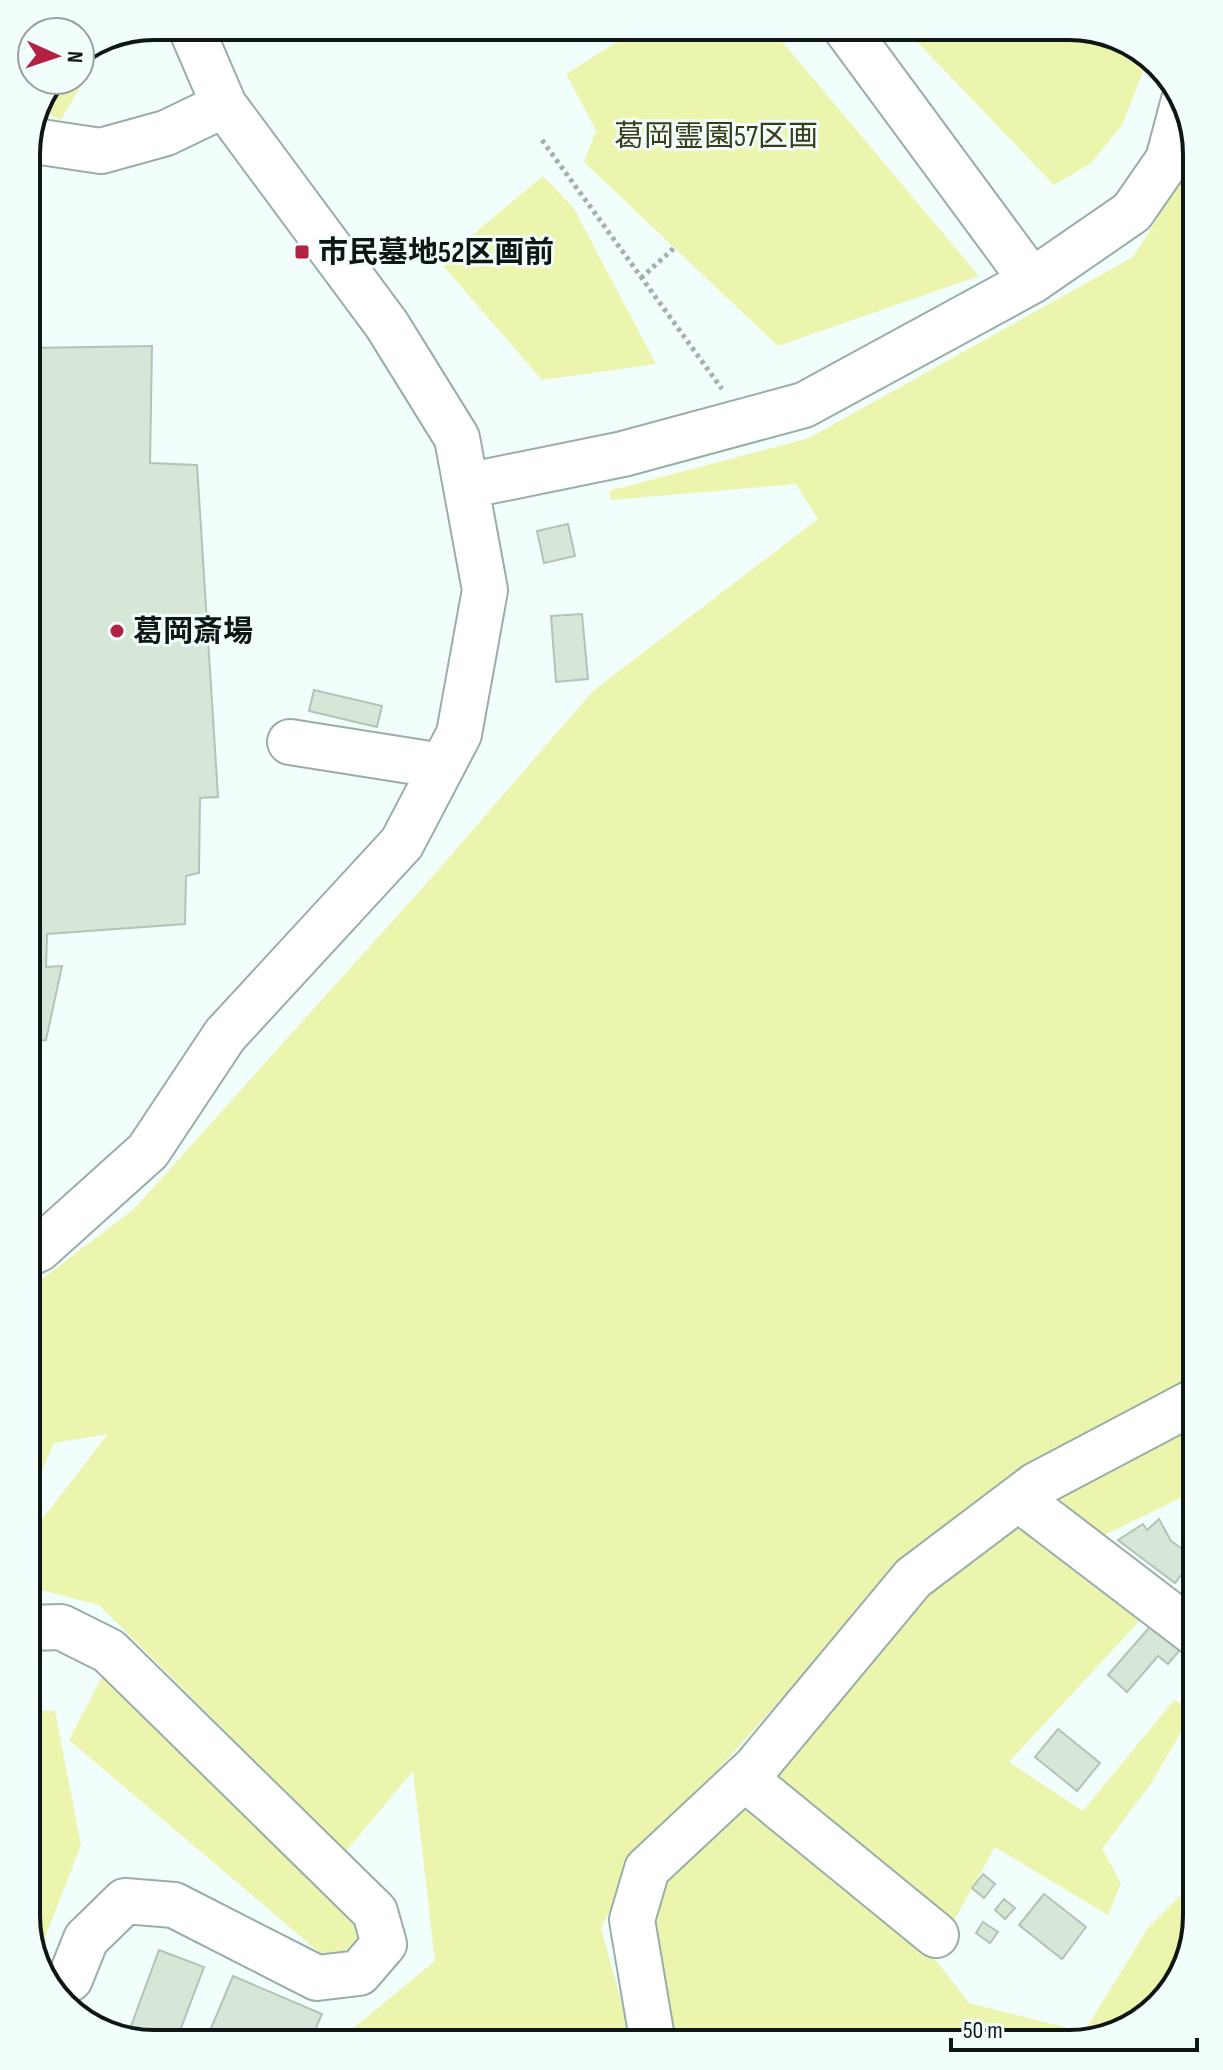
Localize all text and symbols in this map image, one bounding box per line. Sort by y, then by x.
north arrow [16,16,96,96]
text: N [61,50,88,64]
park label: 葛岡霊園57区画 [614,119,818,155]
place label: 市民墓地52区画前 [318,235,554,271]
marker: 市民墓地52区画前 [293,243,311,261]
place label: 葛岡斎場 [133,614,253,650]
marker: 葛岡斎場 [108,622,126,640]
scale bar [951,2002,1197,2052]
text: 50 m [963,2016,1003,2045]

